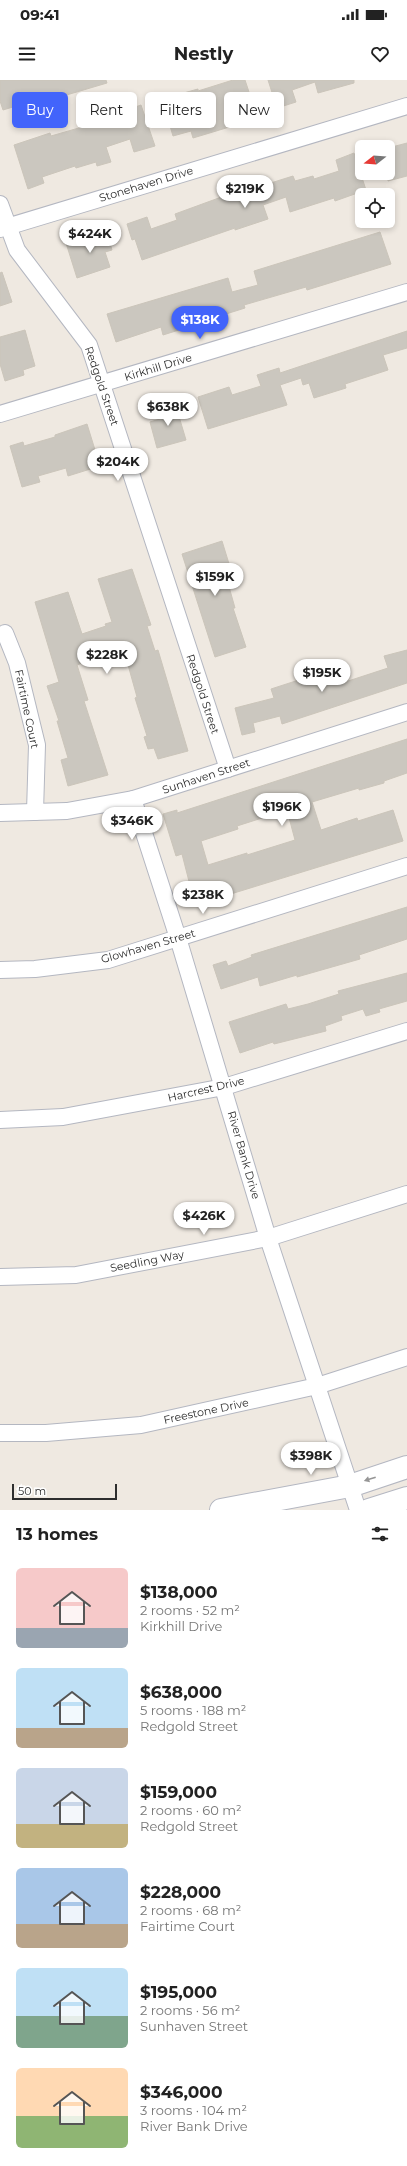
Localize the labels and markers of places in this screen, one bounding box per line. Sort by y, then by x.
pin: $219K [217,175,273,209]
pin: $424K [62,220,118,254]
pin: $138K [172,306,228,340]
pin: $638K [140,393,196,427]
pin: $204K [90,448,146,482]
pin: $159K [187,563,243,597]
pin: $228K [79,641,135,675]
pin: $195K [294,659,350,693]
pin: $196K [254,793,310,827]
pin: $346K [104,807,160,841]
pin: $238K [175,881,231,915]
pin: $426K [176,1202,232,1236]
pin: $398K [283,1442,339,1476]

